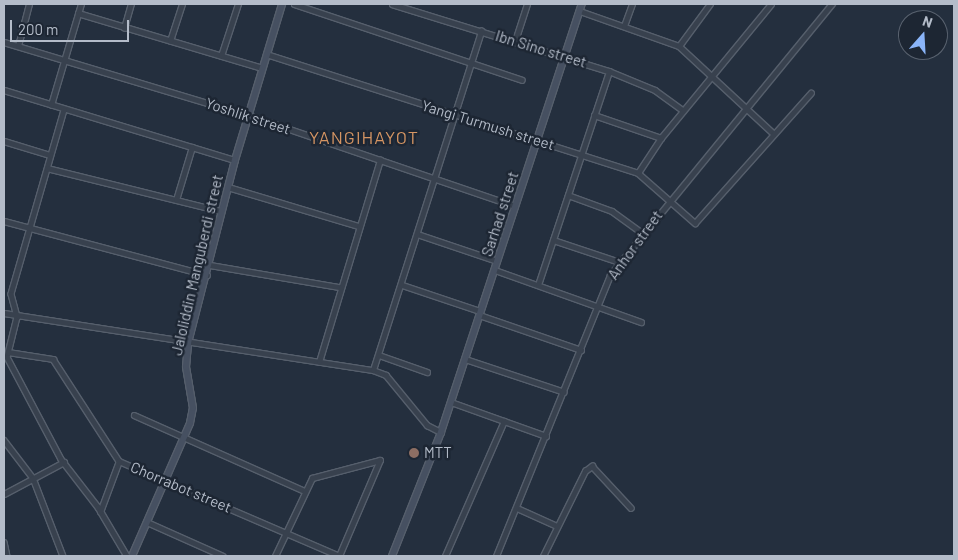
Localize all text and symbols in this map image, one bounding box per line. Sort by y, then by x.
scale bar [12,10,131,42]
north arrow [898,10,948,60]
text: N [921,12,935,31]
text: 200 m [18,20,58,38]
street label: Ibn Sino street [493,27,589,71]
street label: Yoshlik street [203,94,293,138]
street label: Yangi Turmush street [419,96,557,154]
district label: YANGIHAYOT [308,126,420,148]
street label: Sarhad street [478,169,522,259]
street label: Jaloliddin Manguberdi street [167,173,227,357]
street label: Anhor street [604,207,666,283]
place label: MTT [424,444,452,462]
marker: MTT [408,447,420,459]
street label: Chorrabot street [128,458,234,516]

